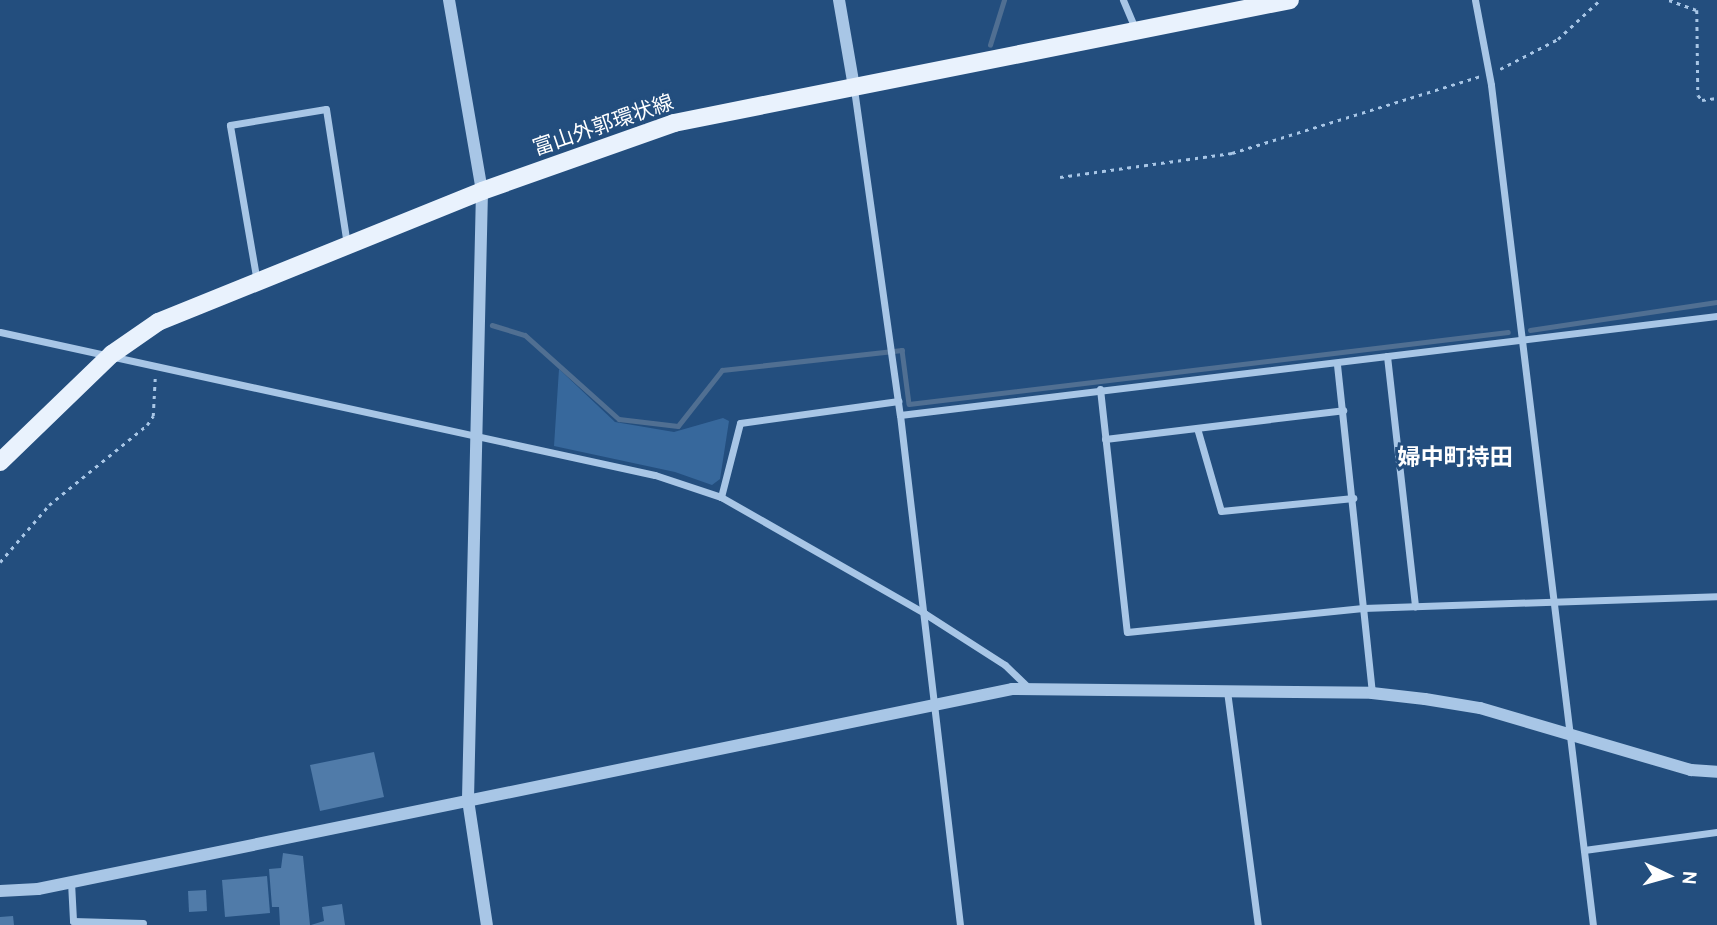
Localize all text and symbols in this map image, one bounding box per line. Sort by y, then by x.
street label: 富山外郭環状線 [529,89,677,161]
district label: 婦中町持田 [1398,443,1512,471]
north arrow [1633,841,1703,911]
text: N [1677,870,1701,886]

